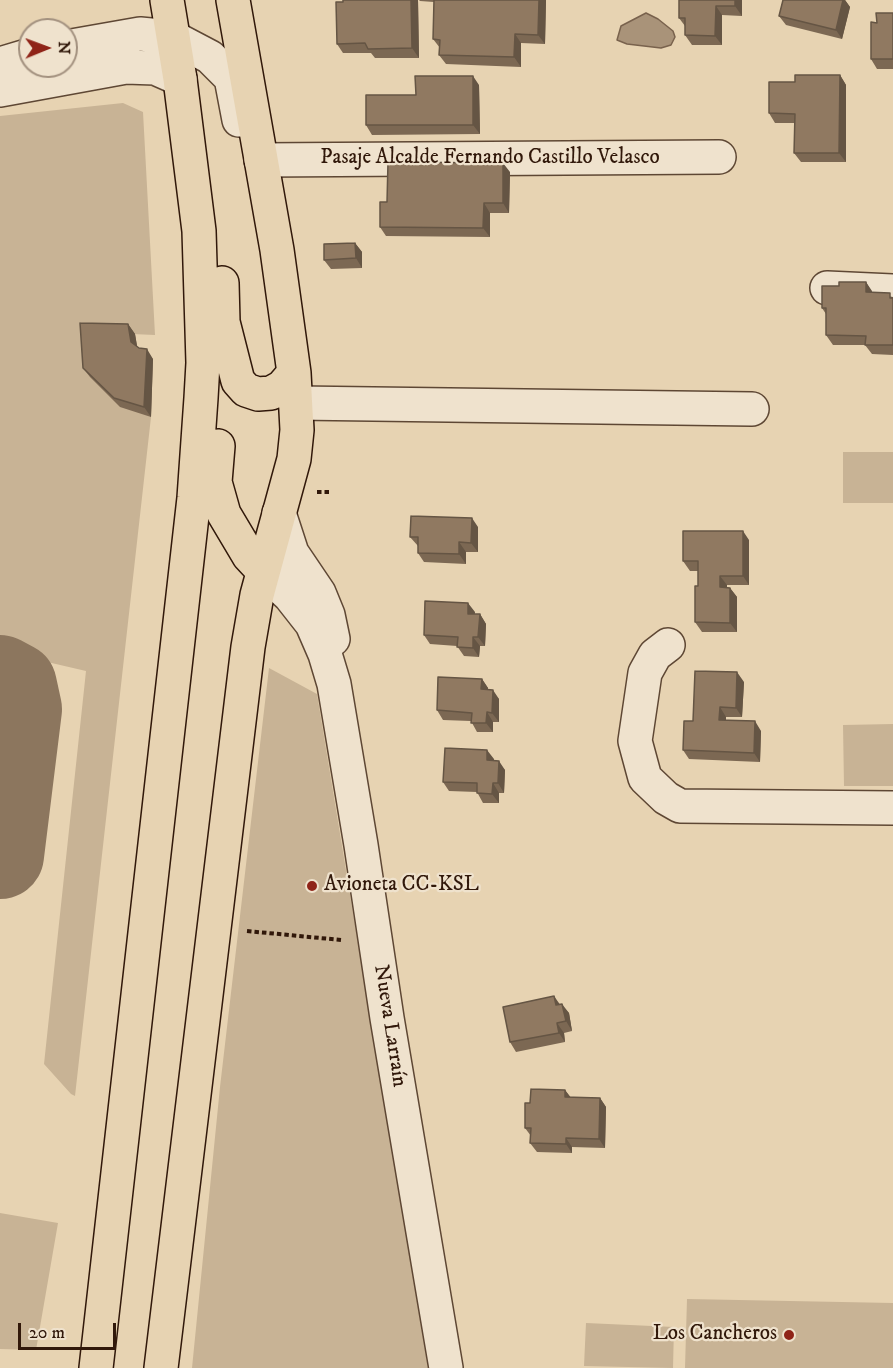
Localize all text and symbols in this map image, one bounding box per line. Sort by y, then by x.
north arrow [18,18,78,78]
text: N [54,41,74,54]
street label: Pasaje Alcalde Fernando Castillo Velasco [320,146,660,172]
place label: Avioneta CC-KSL [324,873,479,899]
marker: Avioneta CC-KSL [305,879,319,893]
street label: Nueva Larraín [367,963,411,1089]
scale bar [21,1311,118,1349]
text: 20 m [29,1322,65,1344]
place label: Los Cancheros [653,1322,777,1348]
marker: Los Cancheros [782,1328,796,1342]

